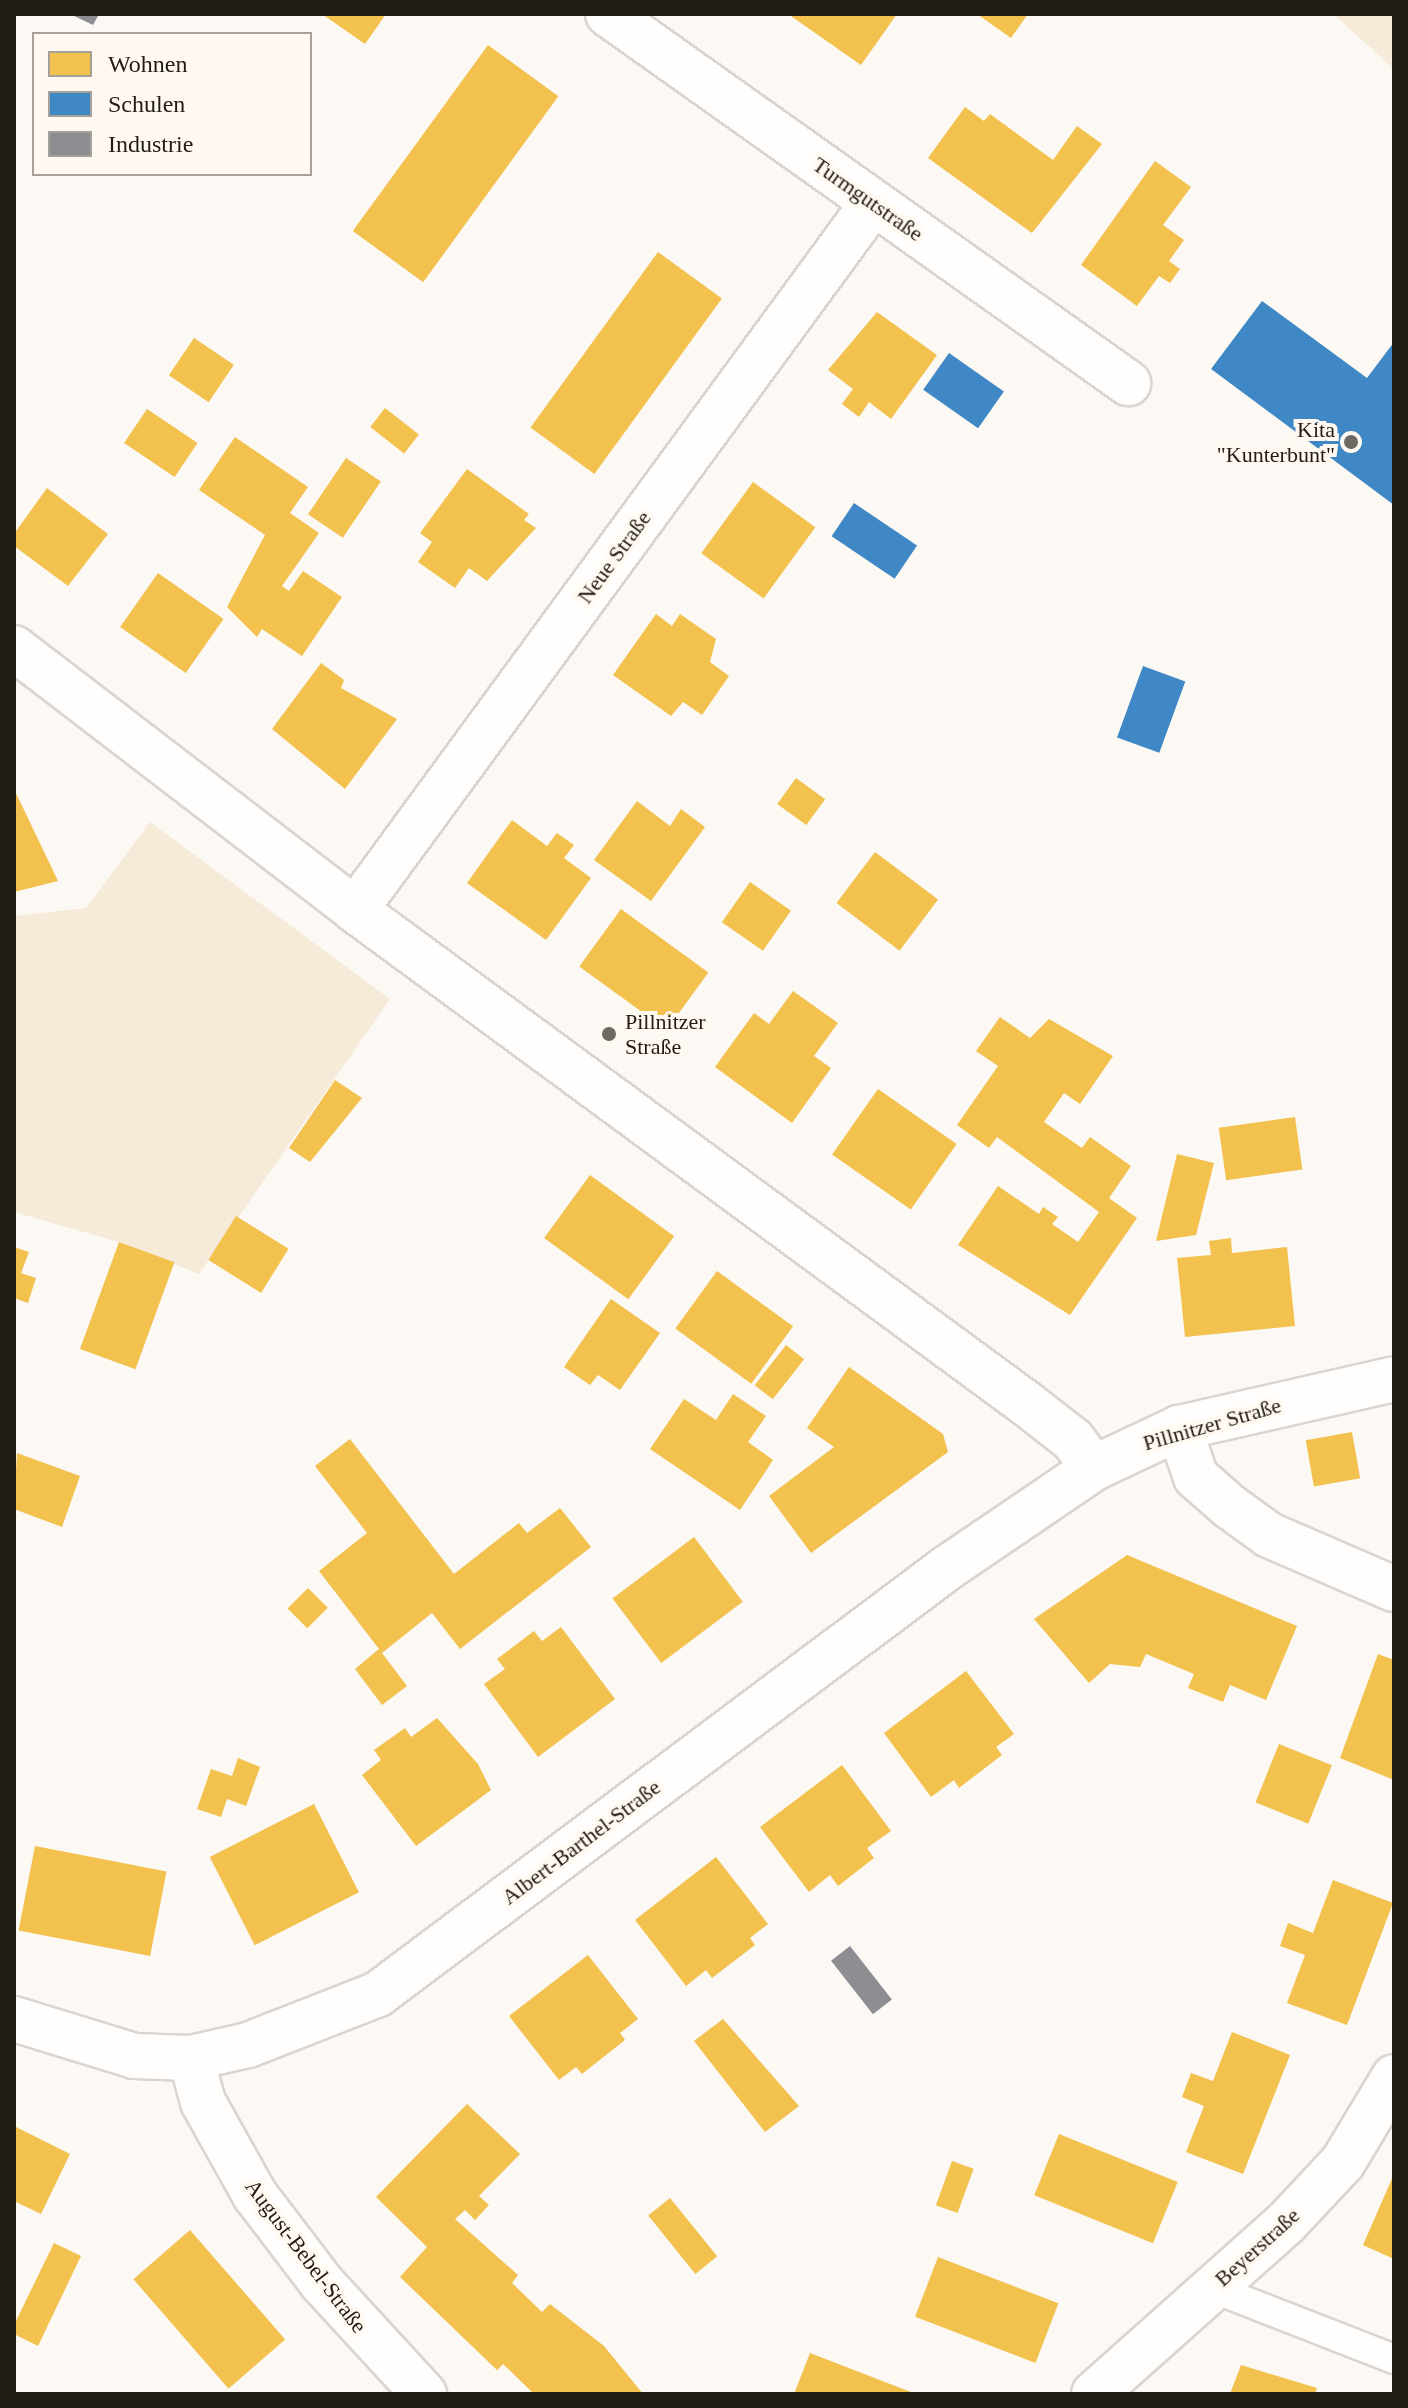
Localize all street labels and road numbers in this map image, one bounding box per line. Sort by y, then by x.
street label: Turmgutstraße [808,151,928,247]
street label: Neue Straße [572,506,656,608]
street label: Pillnitzer Straße [1140,1392,1284,1456]
street label: Albert-Barthel-Straße [496,1774,666,1910]
street label: August-Bebel-Straße [240,2174,372,2338]
street label: Beyerstraße [1209,2202,1305,2292]

